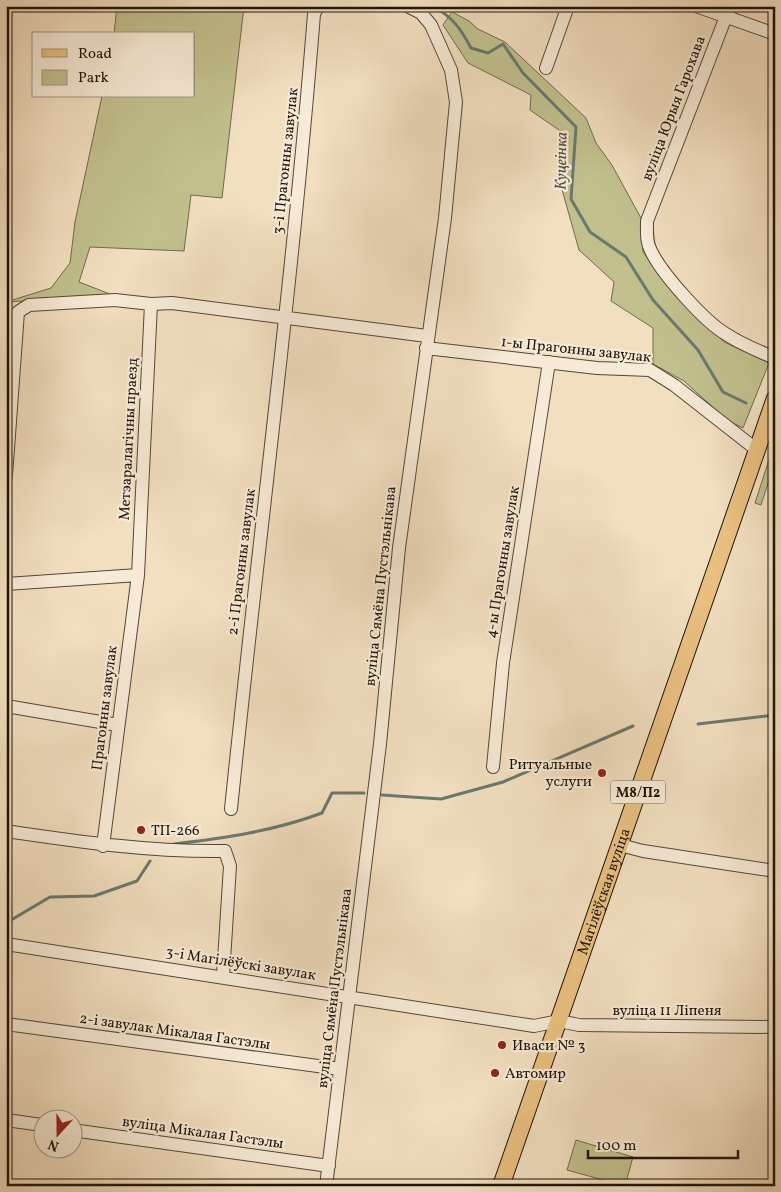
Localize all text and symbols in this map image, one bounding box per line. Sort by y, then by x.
legend [32,32,195,98]
street label: вуліца Юрыя Гарохава [637,33,712,184]
text: Road [78,44,112,65]
text: Park [78,68,109,89]
street label: 3-і Прагонны завулак [268,87,305,235]
water label: Куцеінка [550,131,574,190]
street label: 1-ы Прагонны завулак [500,332,652,369]
street label: Метэаралагічны праезд [115,357,144,521]
street label: вуліца Сямёна Пустэльнікава [361,485,402,687]
street label: 4-ы Прагонны завулак [481,485,526,640]
street label: 2-і Прагонны завулак [223,488,262,637]
street label: Прагонны завулак [87,645,124,772]
place label: Ритуальные услуги [509,755,592,793]
marker: Ритуальные услуги [596,767,608,779]
road number: М8/П2 [610,780,666,804]
place label: ТП-266 [151,821,200,842]
marker: ТП-266 [135,824,147,836]
street label: Магілёўская вуліца [573,826,637,958]
street label: вуліца Сямёна Пустэльнікава [313,887,358,1089]
street label: 3-і Магілёўскі завулак [164,942,317,987]
street label: вуліца 11 Ліпеня [612,1001,722,1022]
street label: 2-і завулак Мікалая Гастэлы [78,1009,272,1056]
place label: Иваси № 3 [512,1036,585,1057]
marker: Иваси № 3 [496,1039,508,1051]
place label: Автомир [505,1064,566,1085]
marker: Автомир [489,1067,501,1079]
north arrow [32,1110,82,1160]
street label: вуліца Мікалая Гастэлы [121,1112,285,1155]
scale bar [588,1127,738,1159]
text: N [46,1134,62,1155]
text: 100 m [596,1136,636,1157]

